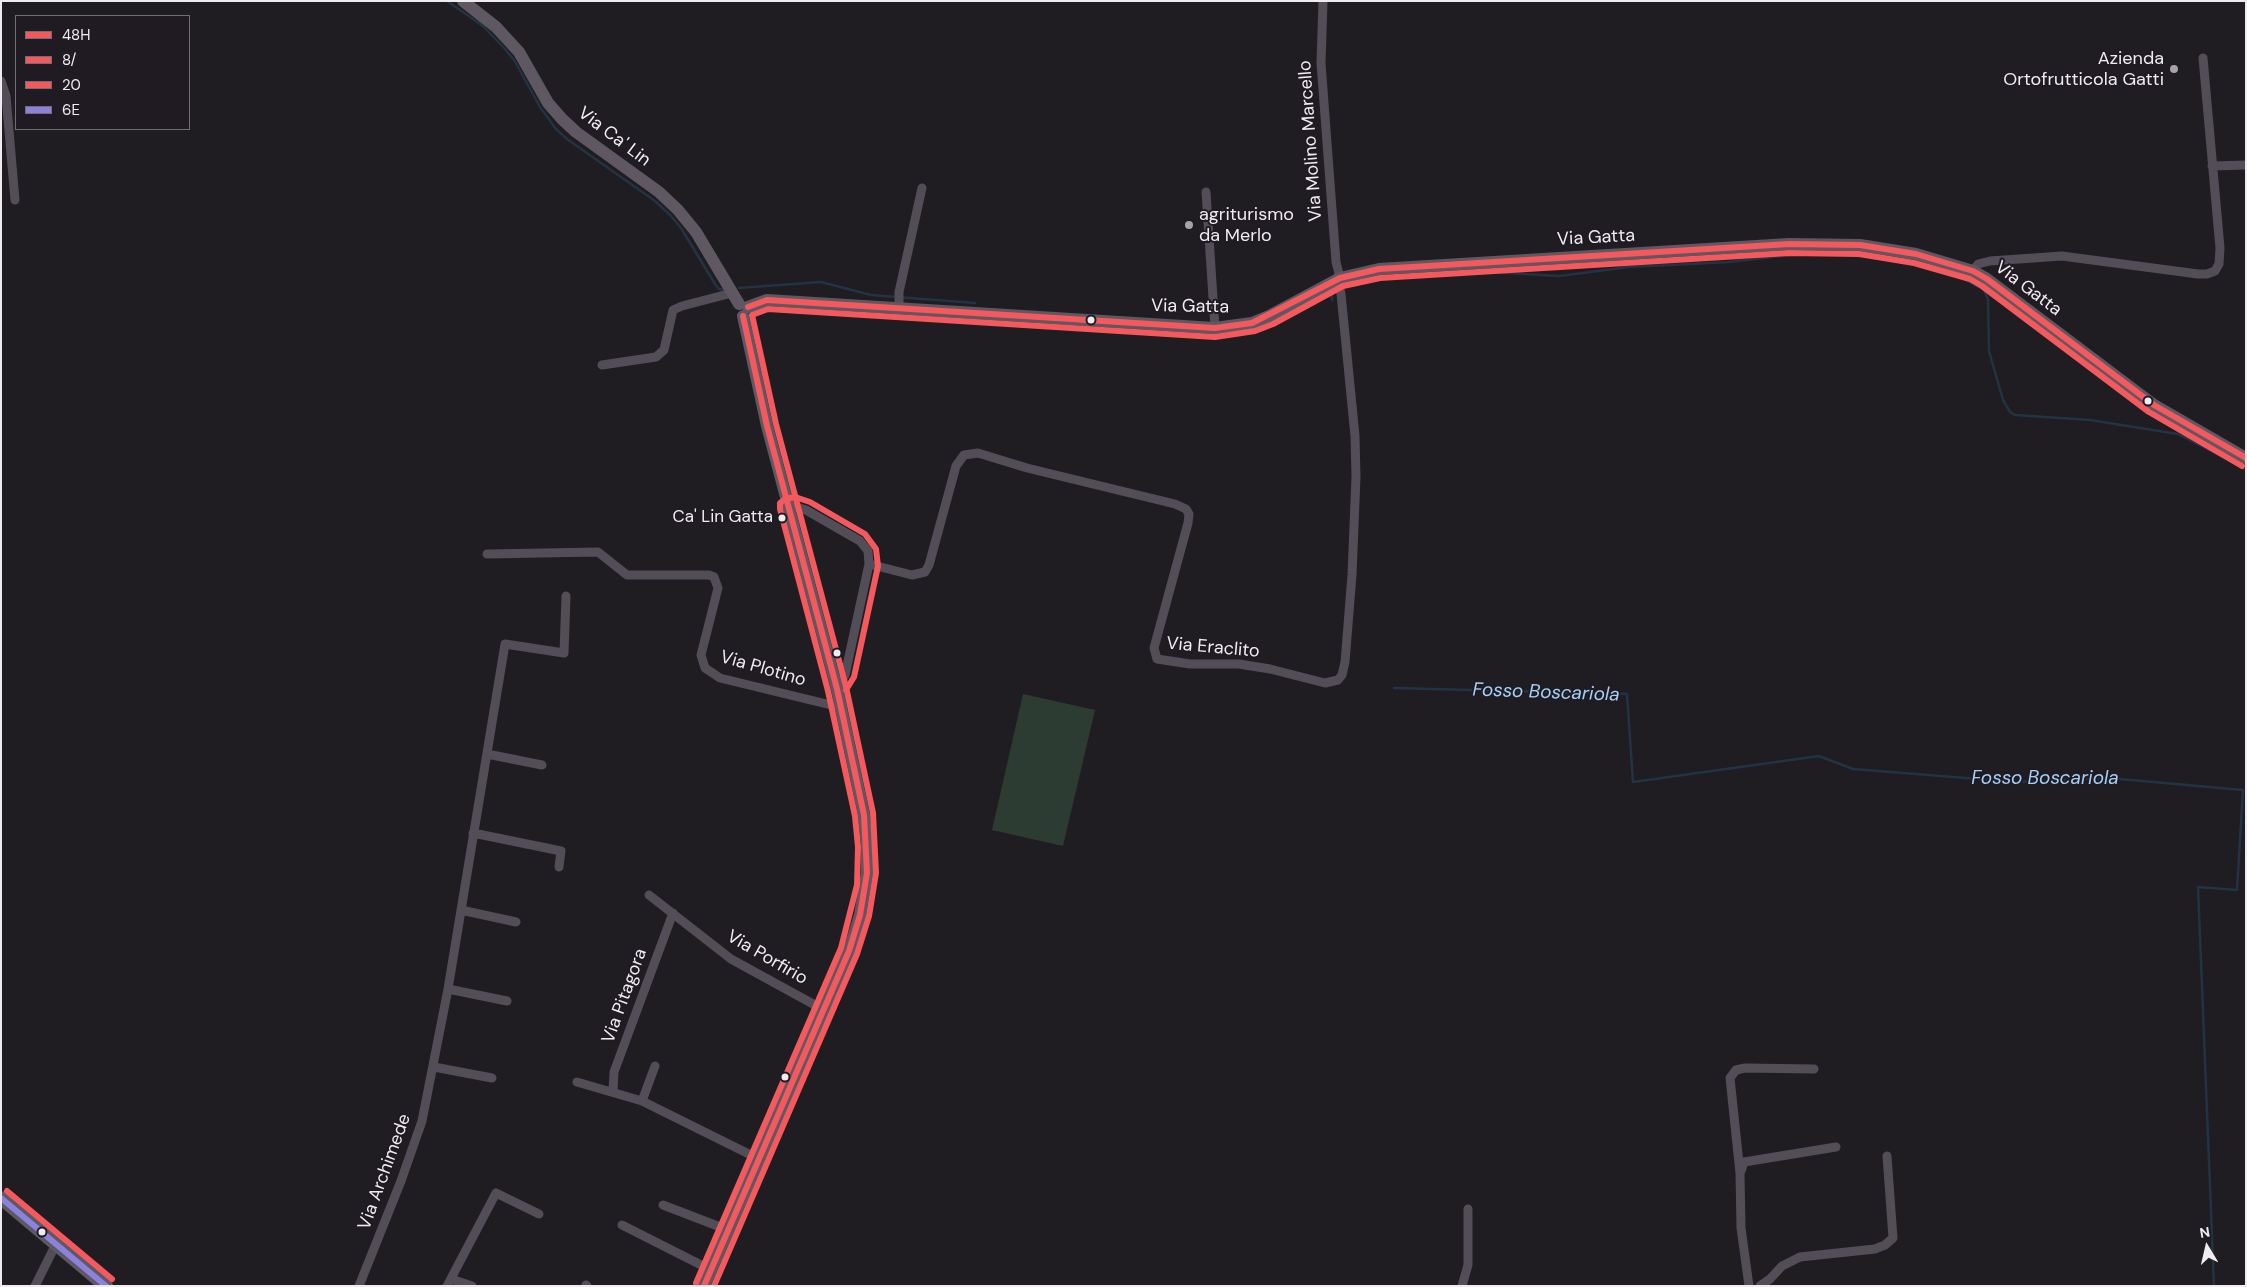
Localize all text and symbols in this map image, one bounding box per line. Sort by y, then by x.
legend [15,15,190,130]
text: 48H [62,25,90,45]
place label: Azienda Ortofrutticola Gatti [2003,48,2164,90]
text: 8/ [62,50,77,70]
street label: Via Molino Marcello [1295,60,1327,222]
marker: Azienda Ortofrutticola Gatti [2168,63,2180,75]
text: 20 [62,75,81,95]
text: 6E [62,100,80,120]
street label: Via Ca' Lin [573,103,655,171]
place label: agriturismo da Merlo [1199,204,1294,246]
marker: agriturismo da Merlo [1183,219,1195,231]
street label: Via Gatta [1556,225,1636,251]
street label: Via Gatta [1990,257,2066,321]
street label: Via Gatta [1151,296,1229,318]
unlabelled marker [1086,315,1096,325]
unlabelled marker [2143,396,2153,406]
place label: Ca' Lin Gatta [673,508,773,528]
marker: Ca' Lin Gatta [777,513,787,523]
street label: Via Eraclito [1165,633,1261,663]
street label: Via Plotino [718,646,808,692]
unlabelled marker [832,648,842,658]
water label: Fosso Boscariola [1472,679,1620,707]
water label: Fosso Boscariola [1971,768,2119,790]
street label: Via Porfirio [723,926,811,990]
street label: Via Pitagora [598,946,652,1046]
unlabelled marker [780,1072,790,1082]
street label: Via Archimede [354,1111,416,1233]
north arrow [2182,1222,2232,1272]
text: N [2198,1222,2211,1242]
unlabelled marker [37,1227,47,1237]

